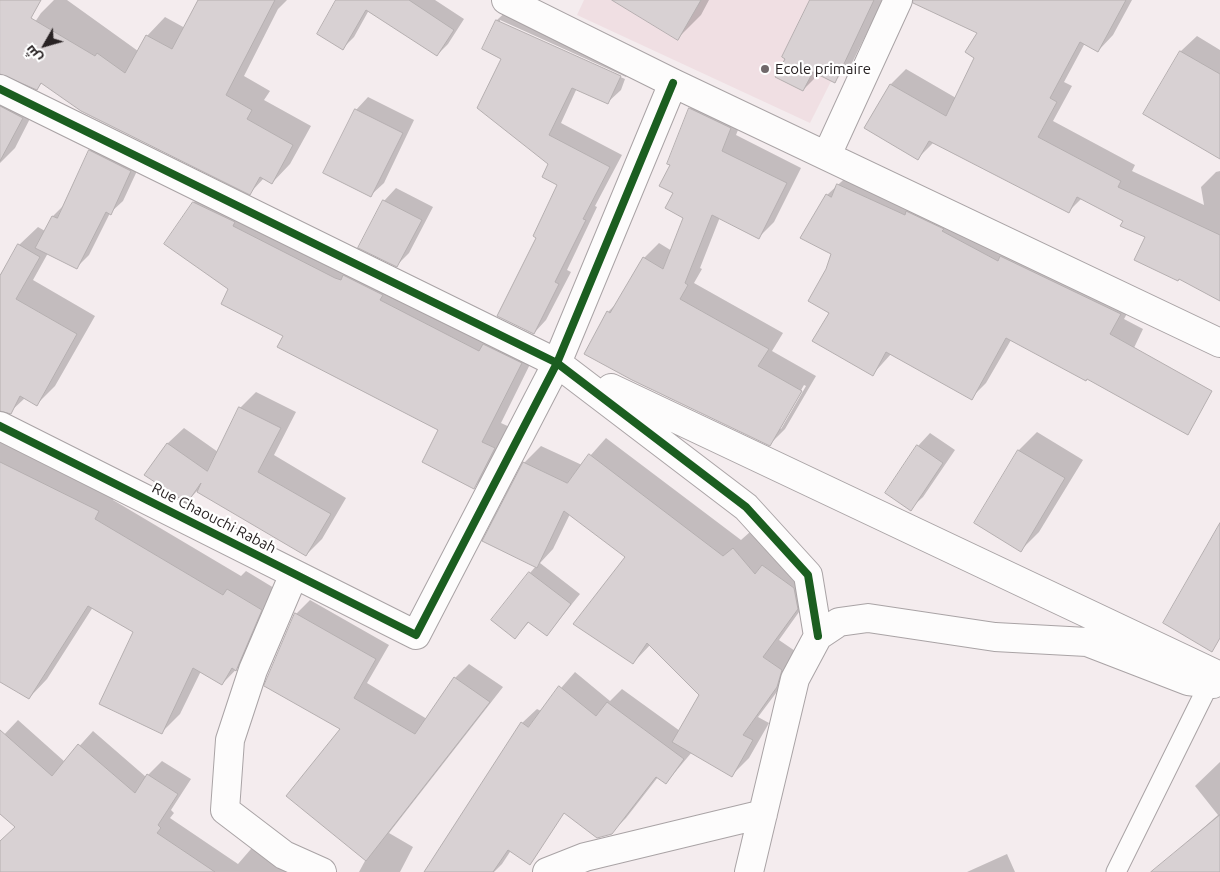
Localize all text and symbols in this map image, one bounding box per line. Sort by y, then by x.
north arrow [20,20,70,70]
text: ش [21,42,45,66]
place label: Ecole primaire [775,60,871,78]
marker: Ecole primaire [759,63,771,75]
street label: Rue Chaouchi Rabah [149,479,279,557]

